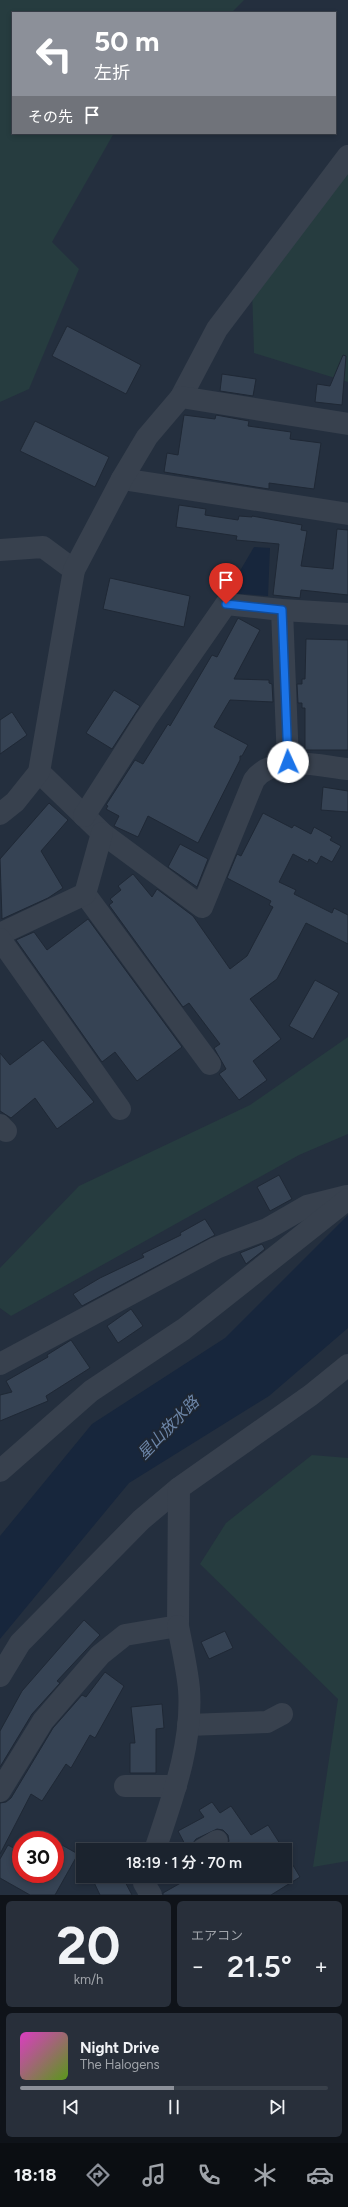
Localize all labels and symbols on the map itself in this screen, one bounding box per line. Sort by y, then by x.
pin [209,563,243,604]
position arrow [267,741,309,783]
water label: 星山放水路 [133,1391,204,1463]
speed limit sign: 30 [12,1831,64,1883]

